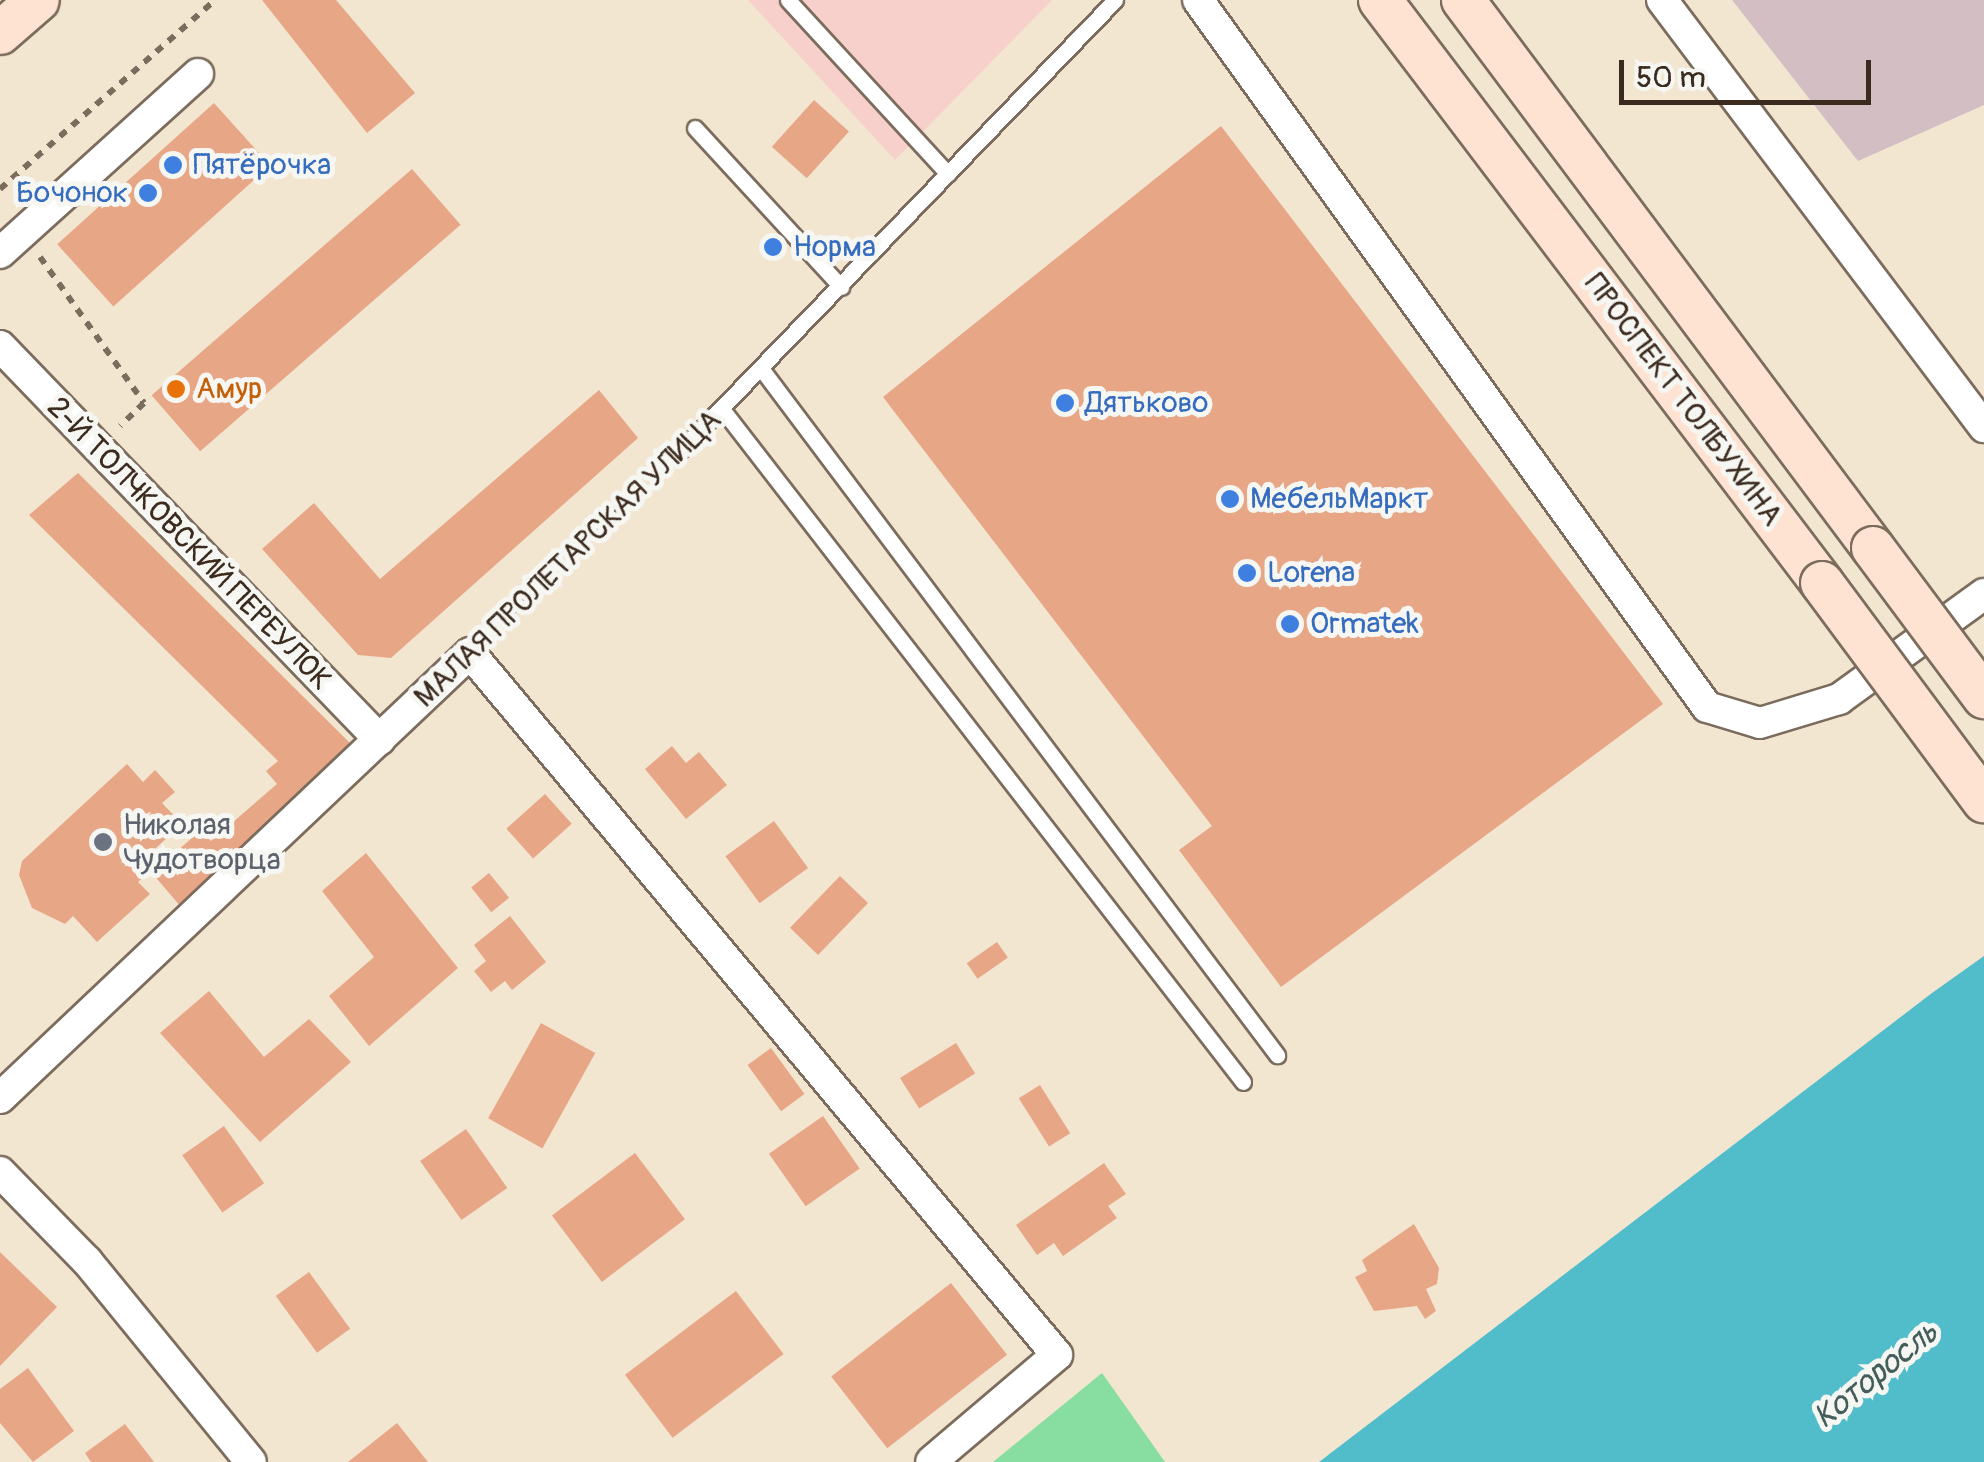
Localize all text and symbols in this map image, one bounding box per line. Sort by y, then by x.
scale bar [1624,40,1876,102]
text: 50 m [1636,59,1706,96]
place label: Пятёрочка [193,147,331,183]
marker: Пятёрочка [162,154,184,176]
place label: Бочонок [16,175,128,211]
marker: Бочонок [137,182,159,204]
place label: Норма [793,229,876,265]
marker: Норма [762,236,784,258]
street label: ПРОСПЕКТ ТОЛБУХИНА [1576,267,1790,533]
place label: Амур [196,371,262,407]
marker: Амур [165,378,187,400]
place label: Дятьково [1085,385,1208,421]
street label: 2-Й ТОЛЧКОВСКИЙ ПЕРЕУЛОК [39,390,339,698]
marker: Дятьково [1054,392,1076,414]
street label: МАЛАЯ ПРОЛЕТАРСКАЯ УЛИЦА [407,403,729,715]
place label: МебельМаркт [1250,481,1428,517]
marker: МебельМаркт [1219,488,1241,510]
place label: Lorena [1267,555,1355,591]
marker: Lorena [1236,562,1258,584]
place label: Ormatek [1310,606,1419,642]
marker: Ormatek [1279,613,1301,635]
place label: Николая Чудотворца [123,807,281,878]
marker: Николая Чудотворца [92,831,114,853]
water label: Которосль [1806,1313,1946,1437]

